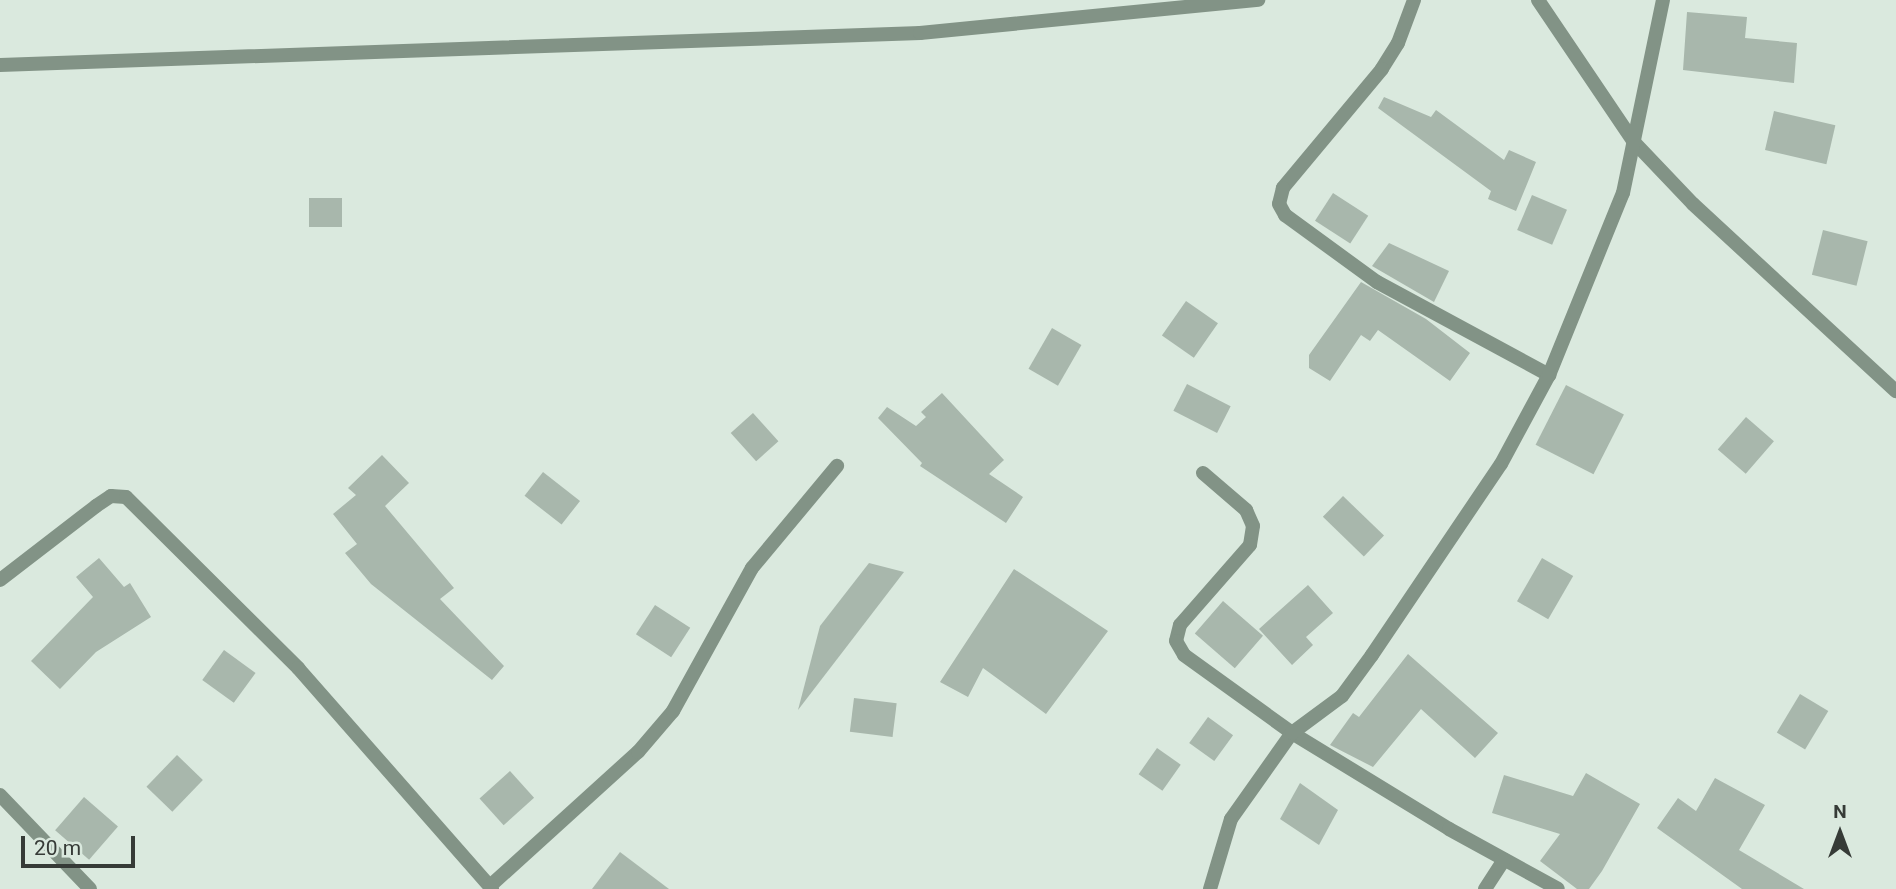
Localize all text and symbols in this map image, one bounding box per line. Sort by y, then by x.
north arrow [1805,798,1875,868]
text: N [1833,800,1847,823]
scale bar [24,822,138,866]
text: 20 m [34,836,81,860]

